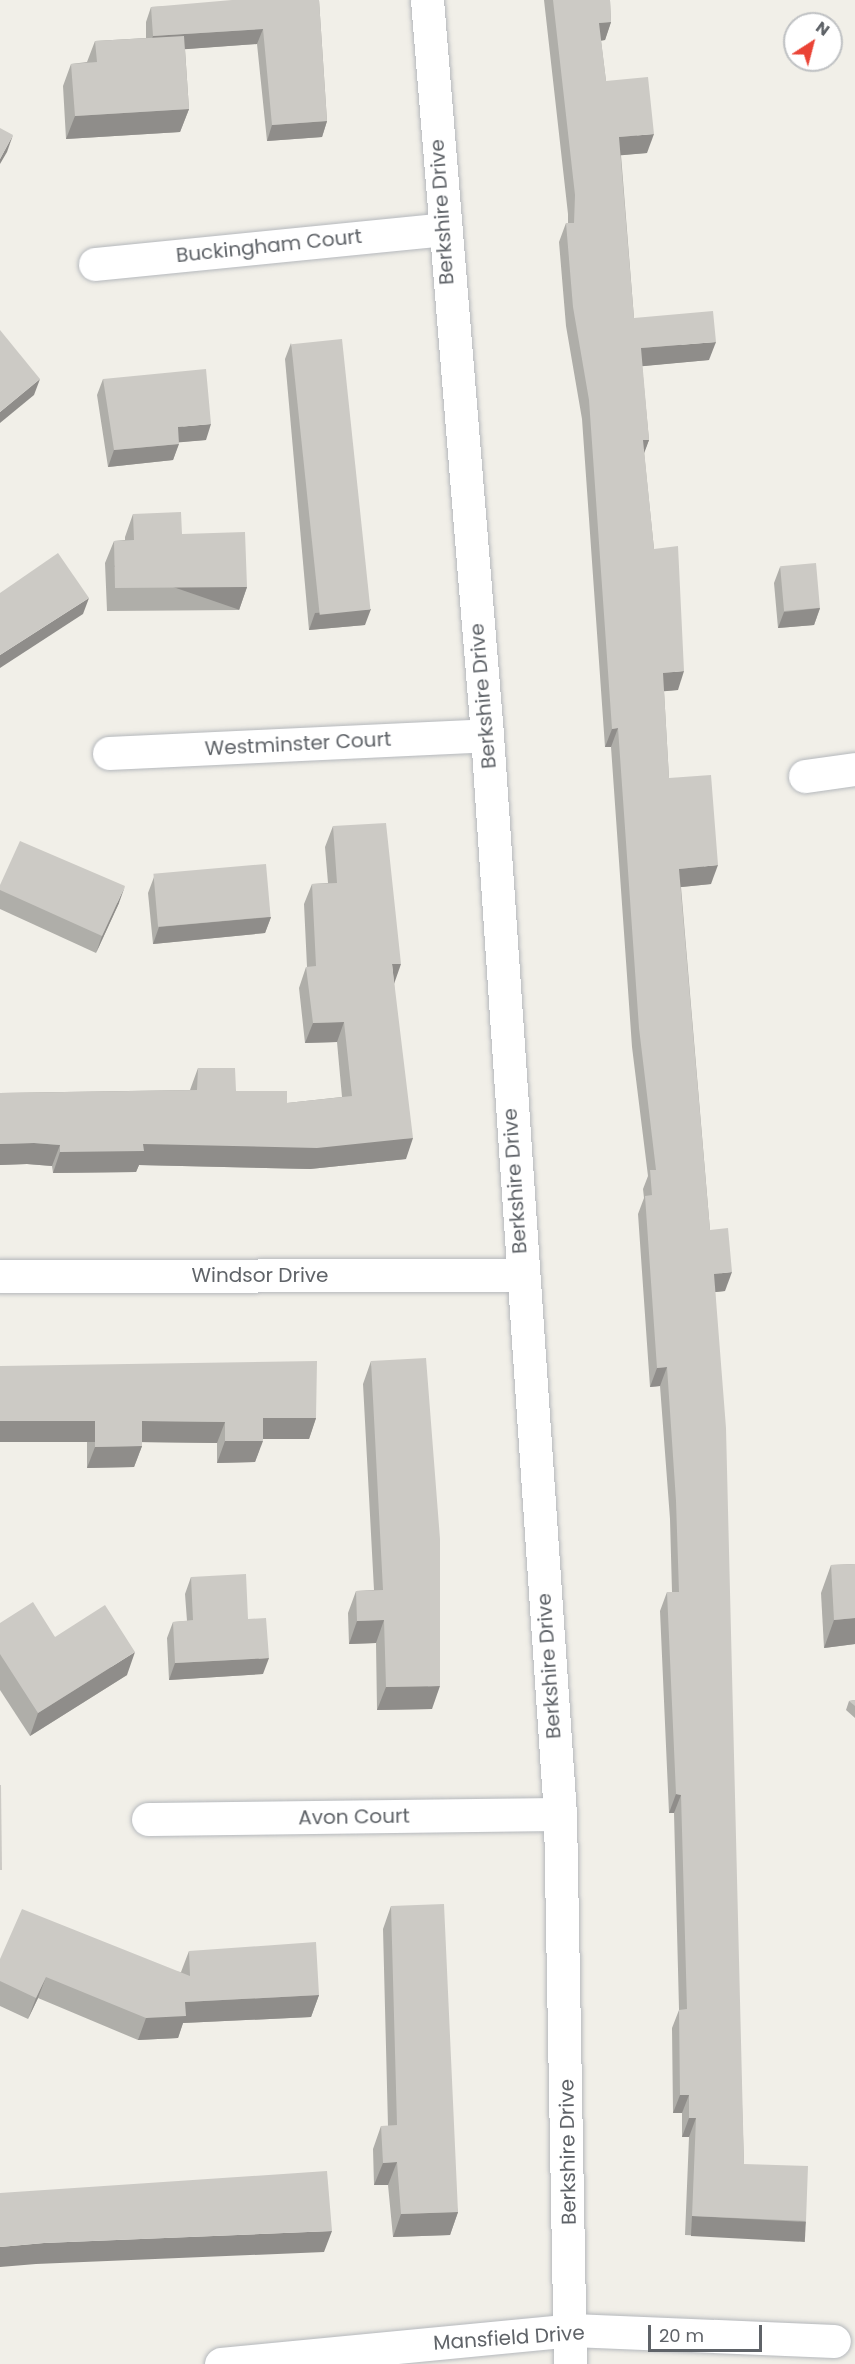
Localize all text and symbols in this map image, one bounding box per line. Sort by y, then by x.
north arrow [783,12,843,72]
text: N [811,16,834,41]
street label: Berkshire Drive [425,138,459,286]
street label: Buckingham Court [175,224,363,268]
street label: Berkshire Drive [465,622,501,770]
street label: Westminster Court [204,727,392,761]
street label: Berkshire Drive [498,1107,532,1255]
street label: Windsor Drive [192,1263,328,1287]
street label: Berkshire Drive [532,1592,566,1740]
street label: Avon Court [298,1804,410,1830]
street label: Berkshire Drive [555,2079,581,2225]
scale bar [651,2313,765,2351]
street label: Mansfield Drive [432,2321,586,2355]
text: 20 m [659,2323,704,2348]

